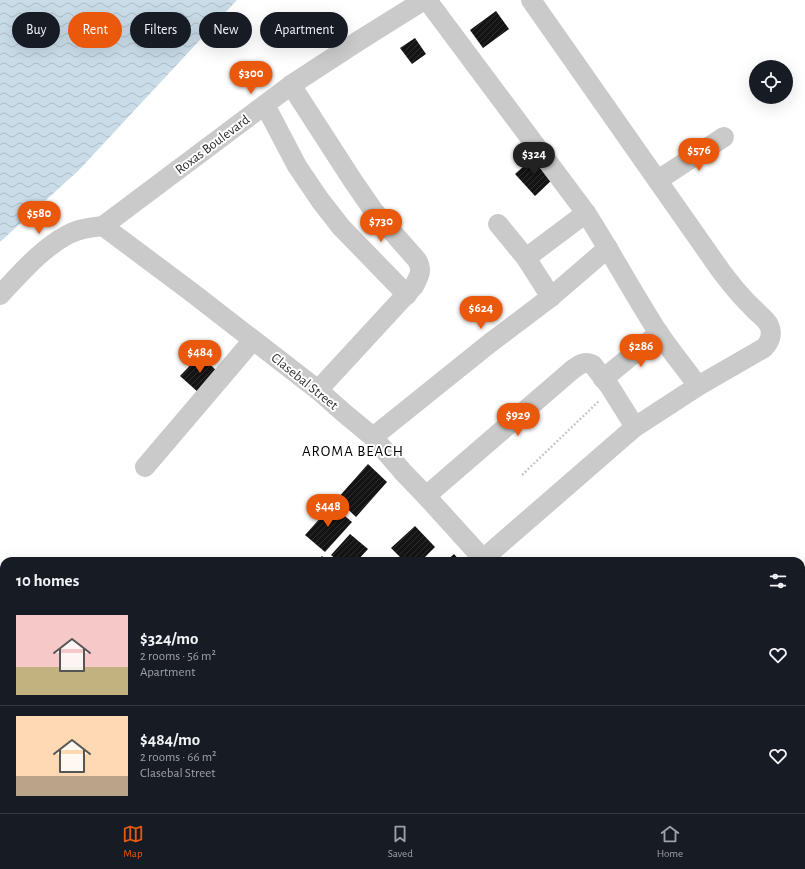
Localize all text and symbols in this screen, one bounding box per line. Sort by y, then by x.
chip: Buy [12,12,60,48]
chip: Rent [68,12,122,48]
chip: Filters [130,12,191,48]
chip: New [199,12,252,48]
chip: Apartment [260,12,348,48]
map controls [749,60,793,104]
button: locate [749,60,793,104]
pin: $300 [227,61,275,95]
text: $300 [239,67,264,80]
street label: Roxas Boulevard [173,112,252,177]
pin: $576 [675,138,723,172]
pin: $324 [510,142,558,176]
text: $576 [687,144,711,157]
text: $324 [522,148,546,161]
pin: $580 [15,201,63,235]
text: $580 [27,207,51,220]
pin: $730 [357,209,405,243]
text: $730 [369,215,393,228]
pin: $624 [457,296,505,330]
text: $624 [469,302,493,315]
pin: $286 [617,334,665,368]
pin: $484 [176,340,224,374]
text: $286 [629,340,653,353]
text: $484 [187,346,213,359]
street label: Clasebal Street [268,351,341,413]
pin: $929 [494,403,542,437]
text: $929 [506,409,530,422]
district label: AROMA BEACH [302,444,404,459]
pin: $448 [304,494,352,528]
text: $448 [315,500,341,513]
icon: filters [767,570,789,592]
text: 10 homes [16,572,79,589]
text: $324/mo [140,630,198,647]
icon: home [48,631,96,679]
icon: heart [767,644,789,666]
text: 2 rooms · 56 m² [140,650,216,663]
text: Apartment [140,666,195,679]
text: $484/mo [140,731,200,748]
icon: home [48,732,96,780]
icon: heart [767,745,789,767]
text: 2 rooms · 66 m² [140,751,217,764]
text: Clasebal Street [140,767,215,780]
tab: Map [122,823,144,860]
tab: Saved [388,823,413,860]
tab: Home [657,823,683,860]

